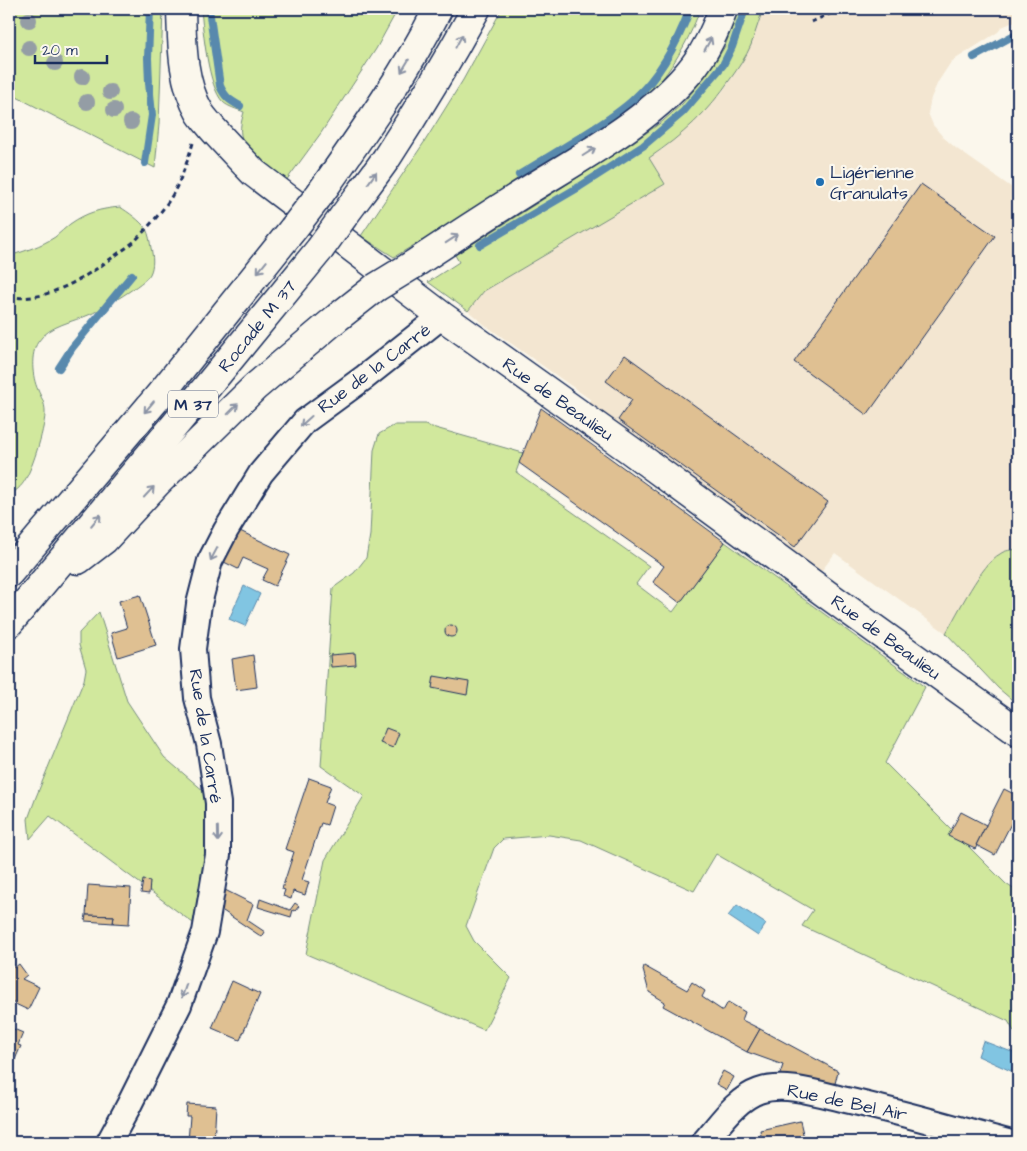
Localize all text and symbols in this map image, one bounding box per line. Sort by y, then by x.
scale bar [35,32,108,64]
one-way arrow [454,33,464,48]
one-way arrow [704,37,713,52]
text: 20 m [42,40,78,61]
one-way arrow [400,59,410,73]
one-way arrow [582,147,596,157]
place label: Ligérienne Granulats [830,160,915,206]
one-way arrow [367,171,377,185]
marker: Ligérienne Granulats [814,176,826,188]
one-way arrow [445,234,459,244]
one-way arrow [257,260,268,273]
street label: Rocade M 37 [212,275,302,378]
street label: Rue de la Carré [313,317,436,419]
street label: Rue de Beaulieu [497,352,618,447]
road number: M 37 [168,390,218,418]
one-way arrow [144,401,155,414]
one-way arrow [227,402,239,415]
one-way arrow [300,415,313,427]
one-way arrow [143,485,155,498]
one-way arrow [90,513,102,526]
one-way arrow [208,546,218,560]
street label: Rue de Beaulieu [826,589,946,686]
street label: Rue de la Carré [183,667,229,805]
one-way arrow [213,825,223,841]
one-way arrow [179,983,188,999]
street label: Rue de Bel Air [785,1078,909,1127]

